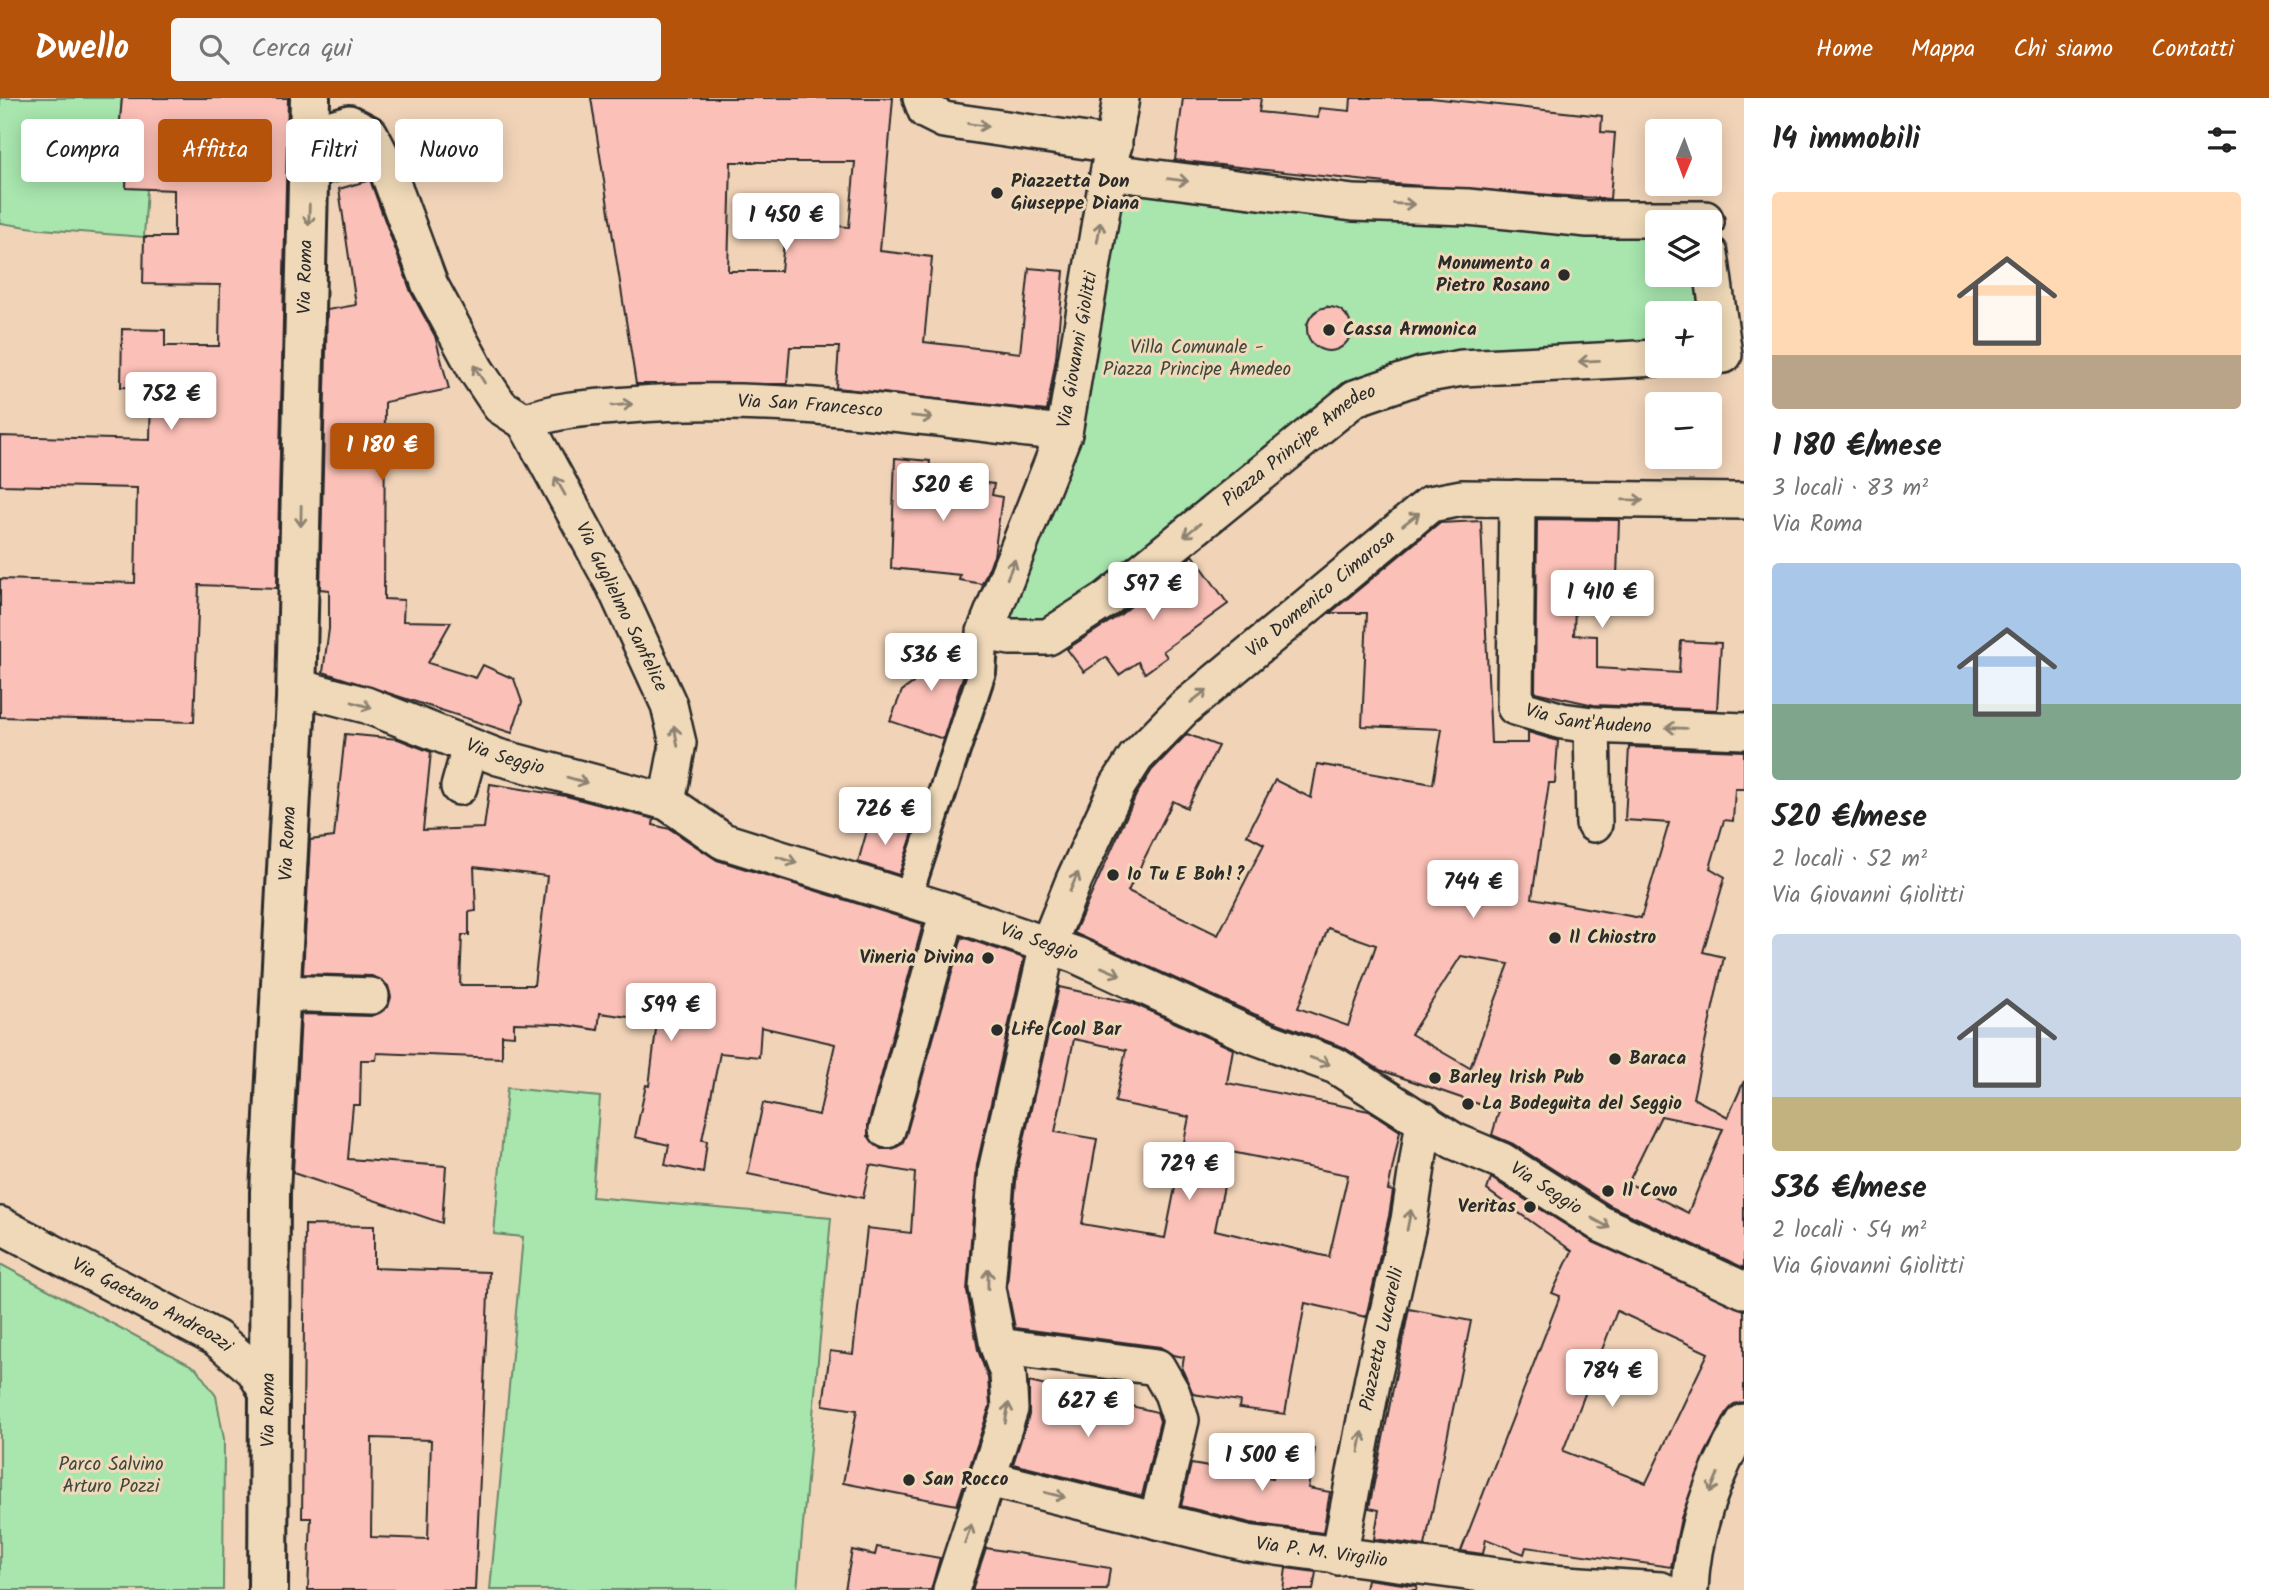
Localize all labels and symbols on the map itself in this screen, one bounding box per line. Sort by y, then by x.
one-way arrow [966,118,989,131]
north arrow [1645,119,1722,196]
place label: Piazzetta Don Giuseppe Diana [1011,167,1140,219]
one-way arrow [1166,173,1189,186]
marker: Piazzetta Don Giuseppe Diana [989,185,1005,201]
pin: 1 450 € [721,194,851,253]
one-way arrow [1392,198,1415,211]
one-way arrow [302,203,316,226]
one-way arrow [1093,221,1106,244]
street label: Via Roma [290,239,322,315]
place label: Monumento a Pietro Rosano [1436,249,1550,301]
marker: Monumento a Pietro Rosano [1556,267,1572,283]
street label: Via Giovanni Giolitti [1049,268,1107,431]
place label: Cassa Armonica [1343,315,1477,345]
marker: Cassa Armonica [1321,322,1337,338]
park label: Villa Comunale - Piazza Principe Amedeo [1103,333,1291,385]
one-way arrow [1578,355,1601,368]
one-way arrow [471,364,485,384]
pin: 752 € [122,372,220,432]
street label: Piazza Principe Amedeo [1216,377,1380,515]
street label: Via San Francesco [737,387,884,427]
one-way arrow [611,398,633,411]
one-way arrow [911,411,933,424]
pin: 1 180 € [317,424,447,483]
pin: 520 € [894,464,992,523]
one-way arrow [553,476,566,497]
one-way arrow [1621,493,1644,507]
one-way arrow [295,504,308,527]
one-way arrow [1401,512,1420,527]
street label: Via Guglielmo Sanfelice [567,517,675,697]
one-way arrow [1184,522,1202,538]
street label: Via Domenico Cimarosa [1240,523,1403,666]
one-way arrow [1005,559,1018,580]
pin: 597 € [1104,562,1202,622]
pin: 1 410 € [1537,570,1667,630]
pin: 536 € [882,634,980,693]
one-way arrow [1189,689,1207,704]
street label: Via Sant'Audeno [1521,696,1652,742]
one-way arrow [351,700,373,713]
one-way arrow [1665,722,1688,735]
one-way arrow [668,725,682,748]
street label: Via Seggio [461,731,548,784]
one-way arrow [566,774,588,787]
pin: 726 € [836,788,934,847]
street label: Via Roma [271,805,305,882]
one-way arrow [775,855,797,868]
place label: Io Tu E Boh!? [1127,860,1245,890]
pin: 744 € [1424,860,1522,920]
marker: Io Tu E Boh!? [1105,867,1121,883]
one-way arrow [1068,872,1081,893]
street label: Via Seggio [996,915,1082,970]
place label: Il Chiostro [1569,923,1657,953]
marker: Il Chiostro [1547,930,1563,946]
place label: Vineria Divina [860,943,974,973]
marker: Vineria Divina [980,950,996,966]
one-way arrow [1100,965,1121,978]
pin: 599 € [622,984,720,1043]
place label: Life Cool Bar [1011,1015,1122,1045]
marker: Life Cool Bar [989,1022,1005,1038]
place label: Baraca [1629,1044,1686,1074]
marker: Baraca [1607,1051,1623,1067]
one-way arrow [1308,1055,1330,1068]
place label: Barley Irish Pub [1449,1063,1584,1093]
marker: Barley Irish Pub [1427,1070,1443,1086]
place label: La Bodeguita del Seggio [1482,1089,1682,1119]
marker: La Bodeguita del Seggio [1460,1096,1476,1112]
pin: 729 € [1140,1142,1238,1202]
street label: Via Seggio [1504,1154,1588,1223]
place label: Il Covo [1622,1176,1678,1206]
marker: Il Covo [1600,1183,1616,1199]
place label: Veritas [1458,1192,1516,1222]
marker: Veritas [1522,1199,1538,1215]
one-way arrow [1402,1209,1416,1232]
one-way arrow [1590,1217,1611,1230]
street label: Via Gaetano Andreozzi [66,1250,240,1362]
street label: Piazzetta Lucarelli [1352,1263,1413,1413]
one-way arrow [981,1267,995,1290]
pin: 784 € [1563,1350,1661,1409]
street label: Via Roma [254,1372,284,1448]
pin: 627 € [1039,1380,1137,1439]
one-way arrow [1001,1402,1014,1425]
one-way arrow [1355,1431,1368,1454]
pin: 1 500 € [1197,1434,1327,1493]
park label: Parco Salvino Arturo Pozzi [58,1450,164,1502]
place label: San Rocco [923,1465,1009,1495]
marker: San Rocco [901,1472,917,1488]
one-way arrow [1707,1472,1720,1493]
one-way arrow [1043,1489,1066,1502]
one-way arrow [963,1523,975,1545]
street label: Via P. M. Virgilio [1254,1529,1389,1576]

